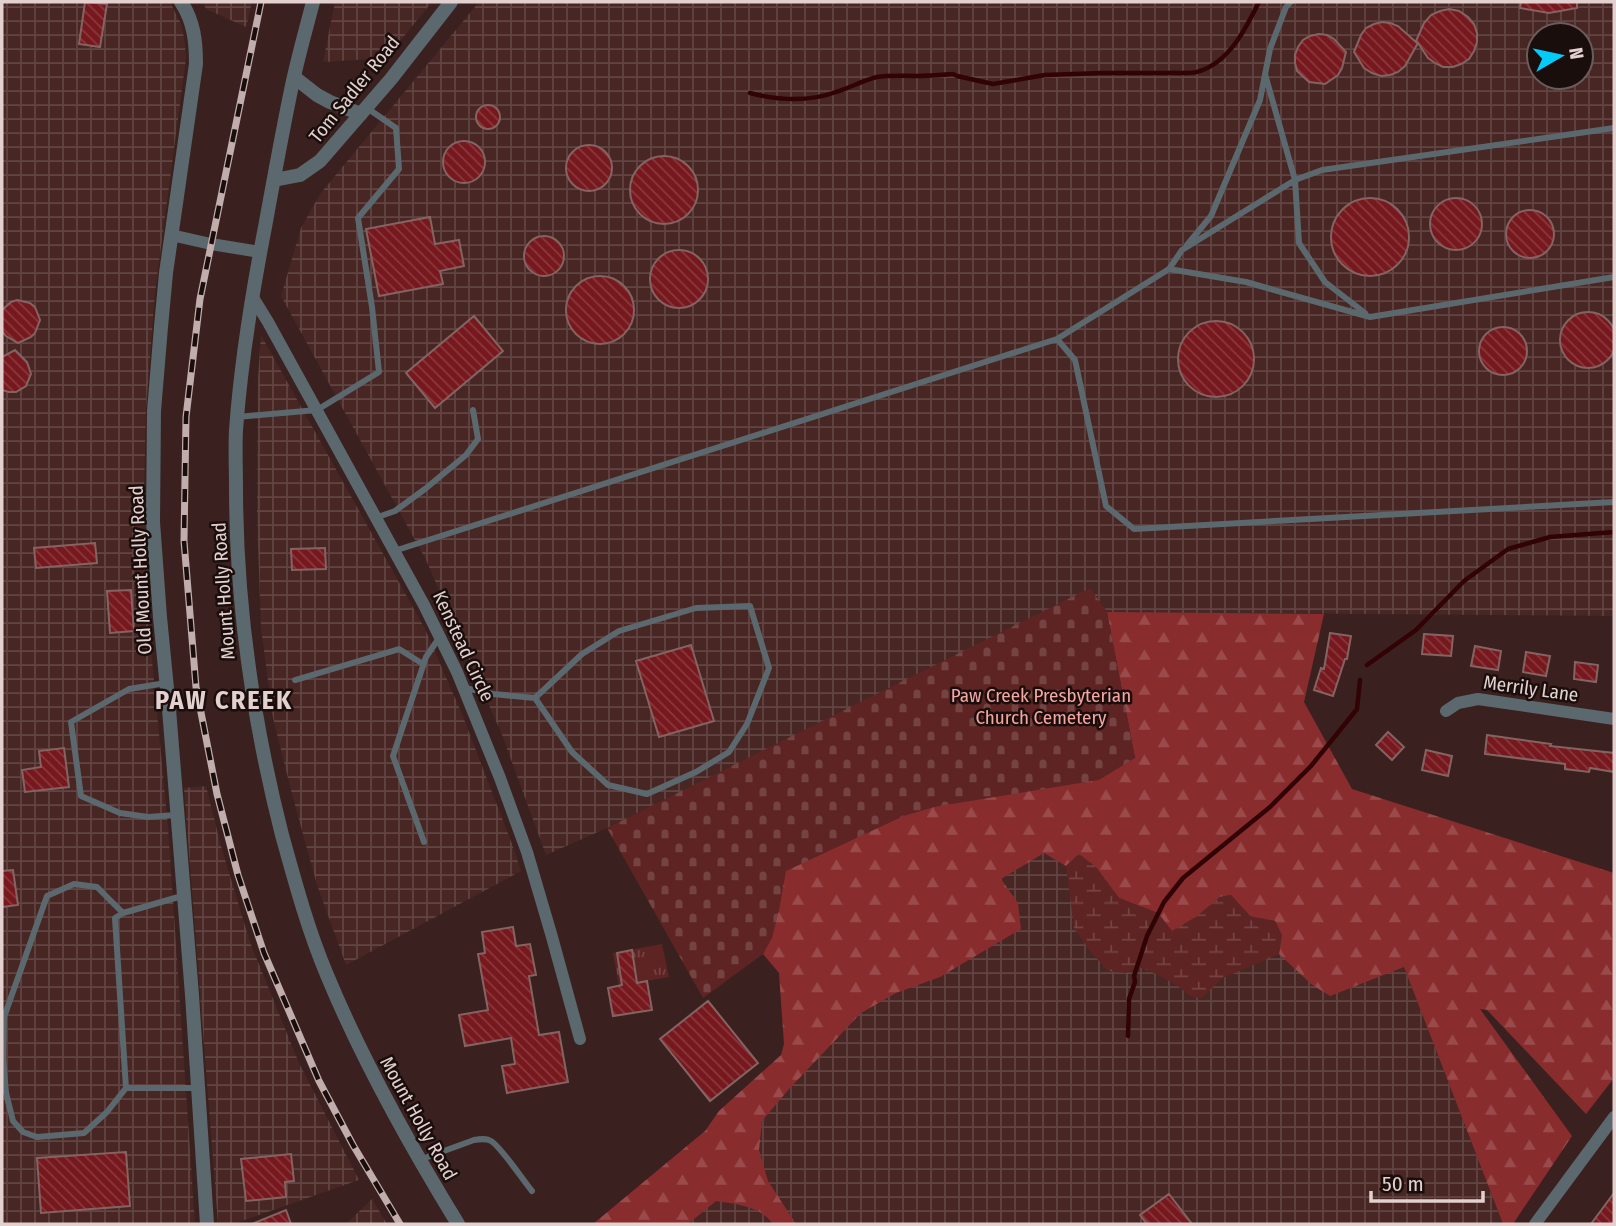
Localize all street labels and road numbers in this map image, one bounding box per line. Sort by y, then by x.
street label: Tom Sadler Road [304,31,404,147]
street label: Old Mount Holly Road [125,485,156,655]
street label: Mount Holly Road [207,521,240,661]
street label: Kenstead Circle [428,587,499,705]
street label: Merrily Lane [1482,670,1580,707]
street label: Mount Holly Road [375,1052,462,1184]

